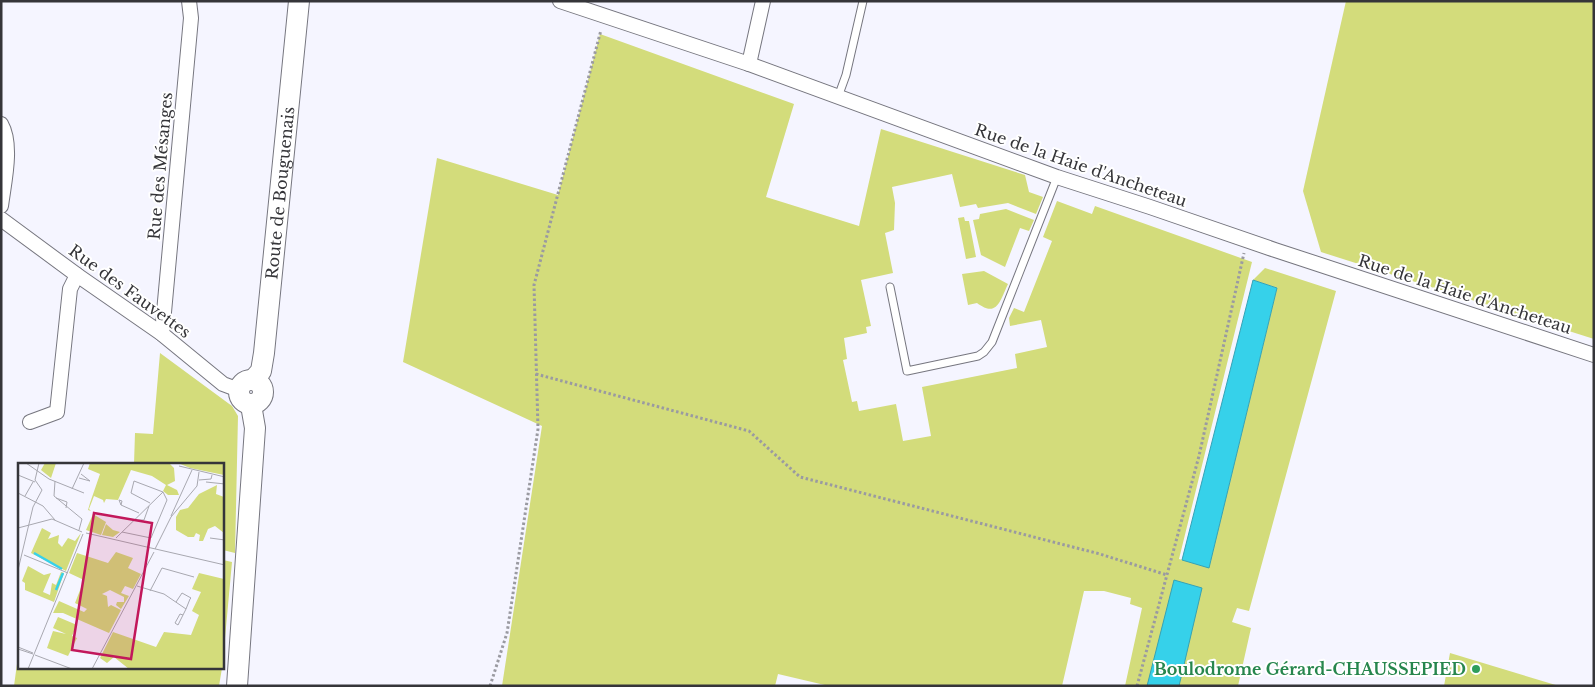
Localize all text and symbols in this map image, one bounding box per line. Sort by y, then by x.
street label: Rue des Mésanges [144,91,176,241]
street label: Route de Bouguenais [261,106,298,280]
street label: Rue de la Haie d'Ancheteau [972,119,1190,211]
street label: Rue des Fauvettes [65,240,195,342]
street label: Rue de la Haie d'Ancheteau [1356,250,1574,338]
inset map [18,463,224,670]
place label: Boulodrome Gérard-CHAUSSEPIED [1154,659,1466,679]
marker: Boulodrome Gérard-CHAUSSEPIED [1470,663,1482,675]

